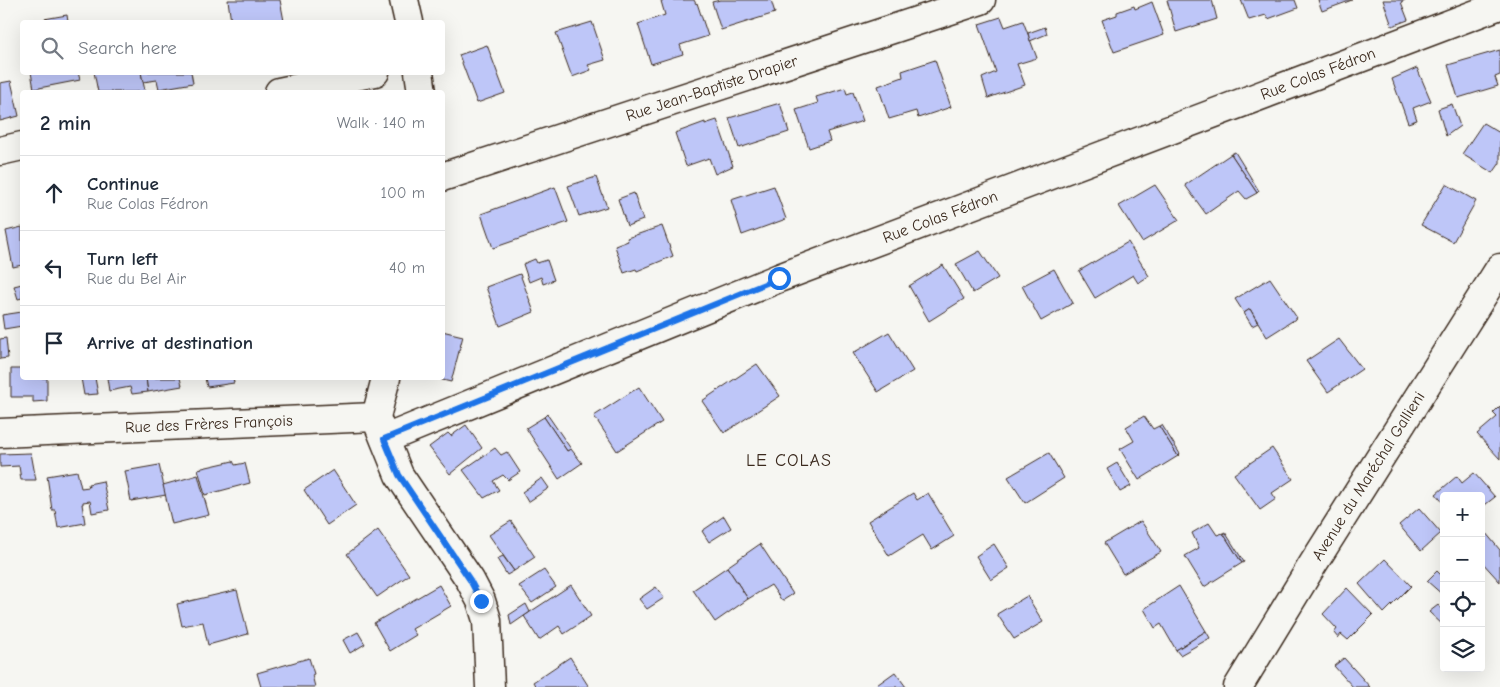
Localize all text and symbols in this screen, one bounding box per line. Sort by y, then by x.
search box [20,20,445,75]
icon: search [38,34,66,62]
text: Search here [78,37,177,59]
street label: Rue Colas Fédron [1258,44,1378,104]
street label: Rue Jean-Baptiste Drapier [624,52,801,125]
text: 2 min [40,111,91,135]
text: Walk · 140 m [337,114,425,132]
text: Continue [87,173,159,195]
icon: ahead [40,179,68,207]
text: 100 m [381,184,425,202]
street label: Rue Colas Fédron [880,187,1000,247]
text: Rue Colas Fédron [87,195,208,213]
text: Turn left [87,248,158,270]
icon: left [40,254,68,282]
text: 40 m [389,259,425,277]
route start [768,267,791,290]
text: Rue du Bel Air [87,270,186,288]
icon: arrive [40,329,68,357]
text: Arrive at destination [87,332,253,354]
street label: Avenue du Maréchal Gallieni [1309,388,1429,564]
street label: Rue des Frères François [125,412,293,437]
district label: LE COLAS [746,450,832,471]
map controls [1440,492,1485,672]
button: + [1440,492,1485,537]
button: − [1440,537,1485,582]
button: locate [1440,582,1485,627]
route end [470,590,493,613]
button: layers [1440,627,1485,672]

